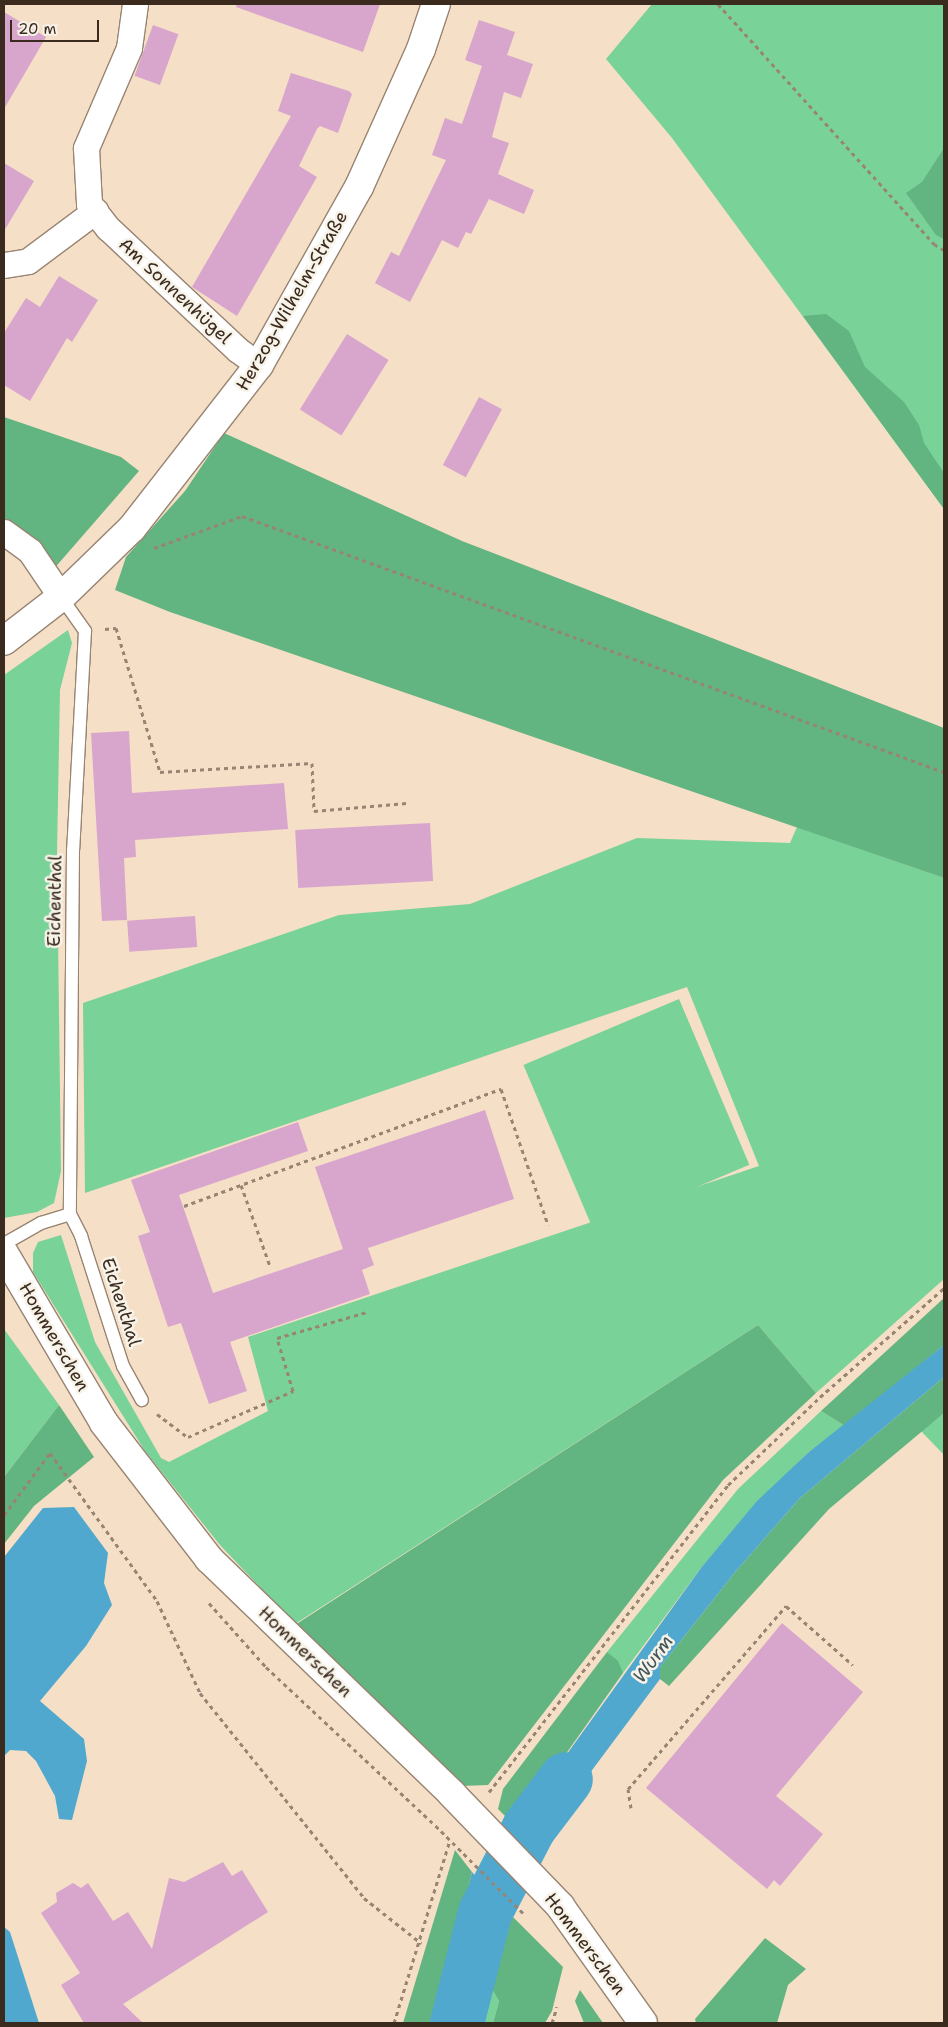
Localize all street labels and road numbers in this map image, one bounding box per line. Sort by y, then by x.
street label: Herzog-Wilhelm-Straße [232,207,352,395]
street label: Am Sonnenhügel [114,233,236,349]
street label: Eichenthal [43,855,67,947]
street label: Eichenthal [97,1255,145,1349]
street label: Hommerschen [14,1279,94,1395]
street label: Hommerschen [254,1602,356,1702]
street label: Hommerschen [540,1889,630,1999]

